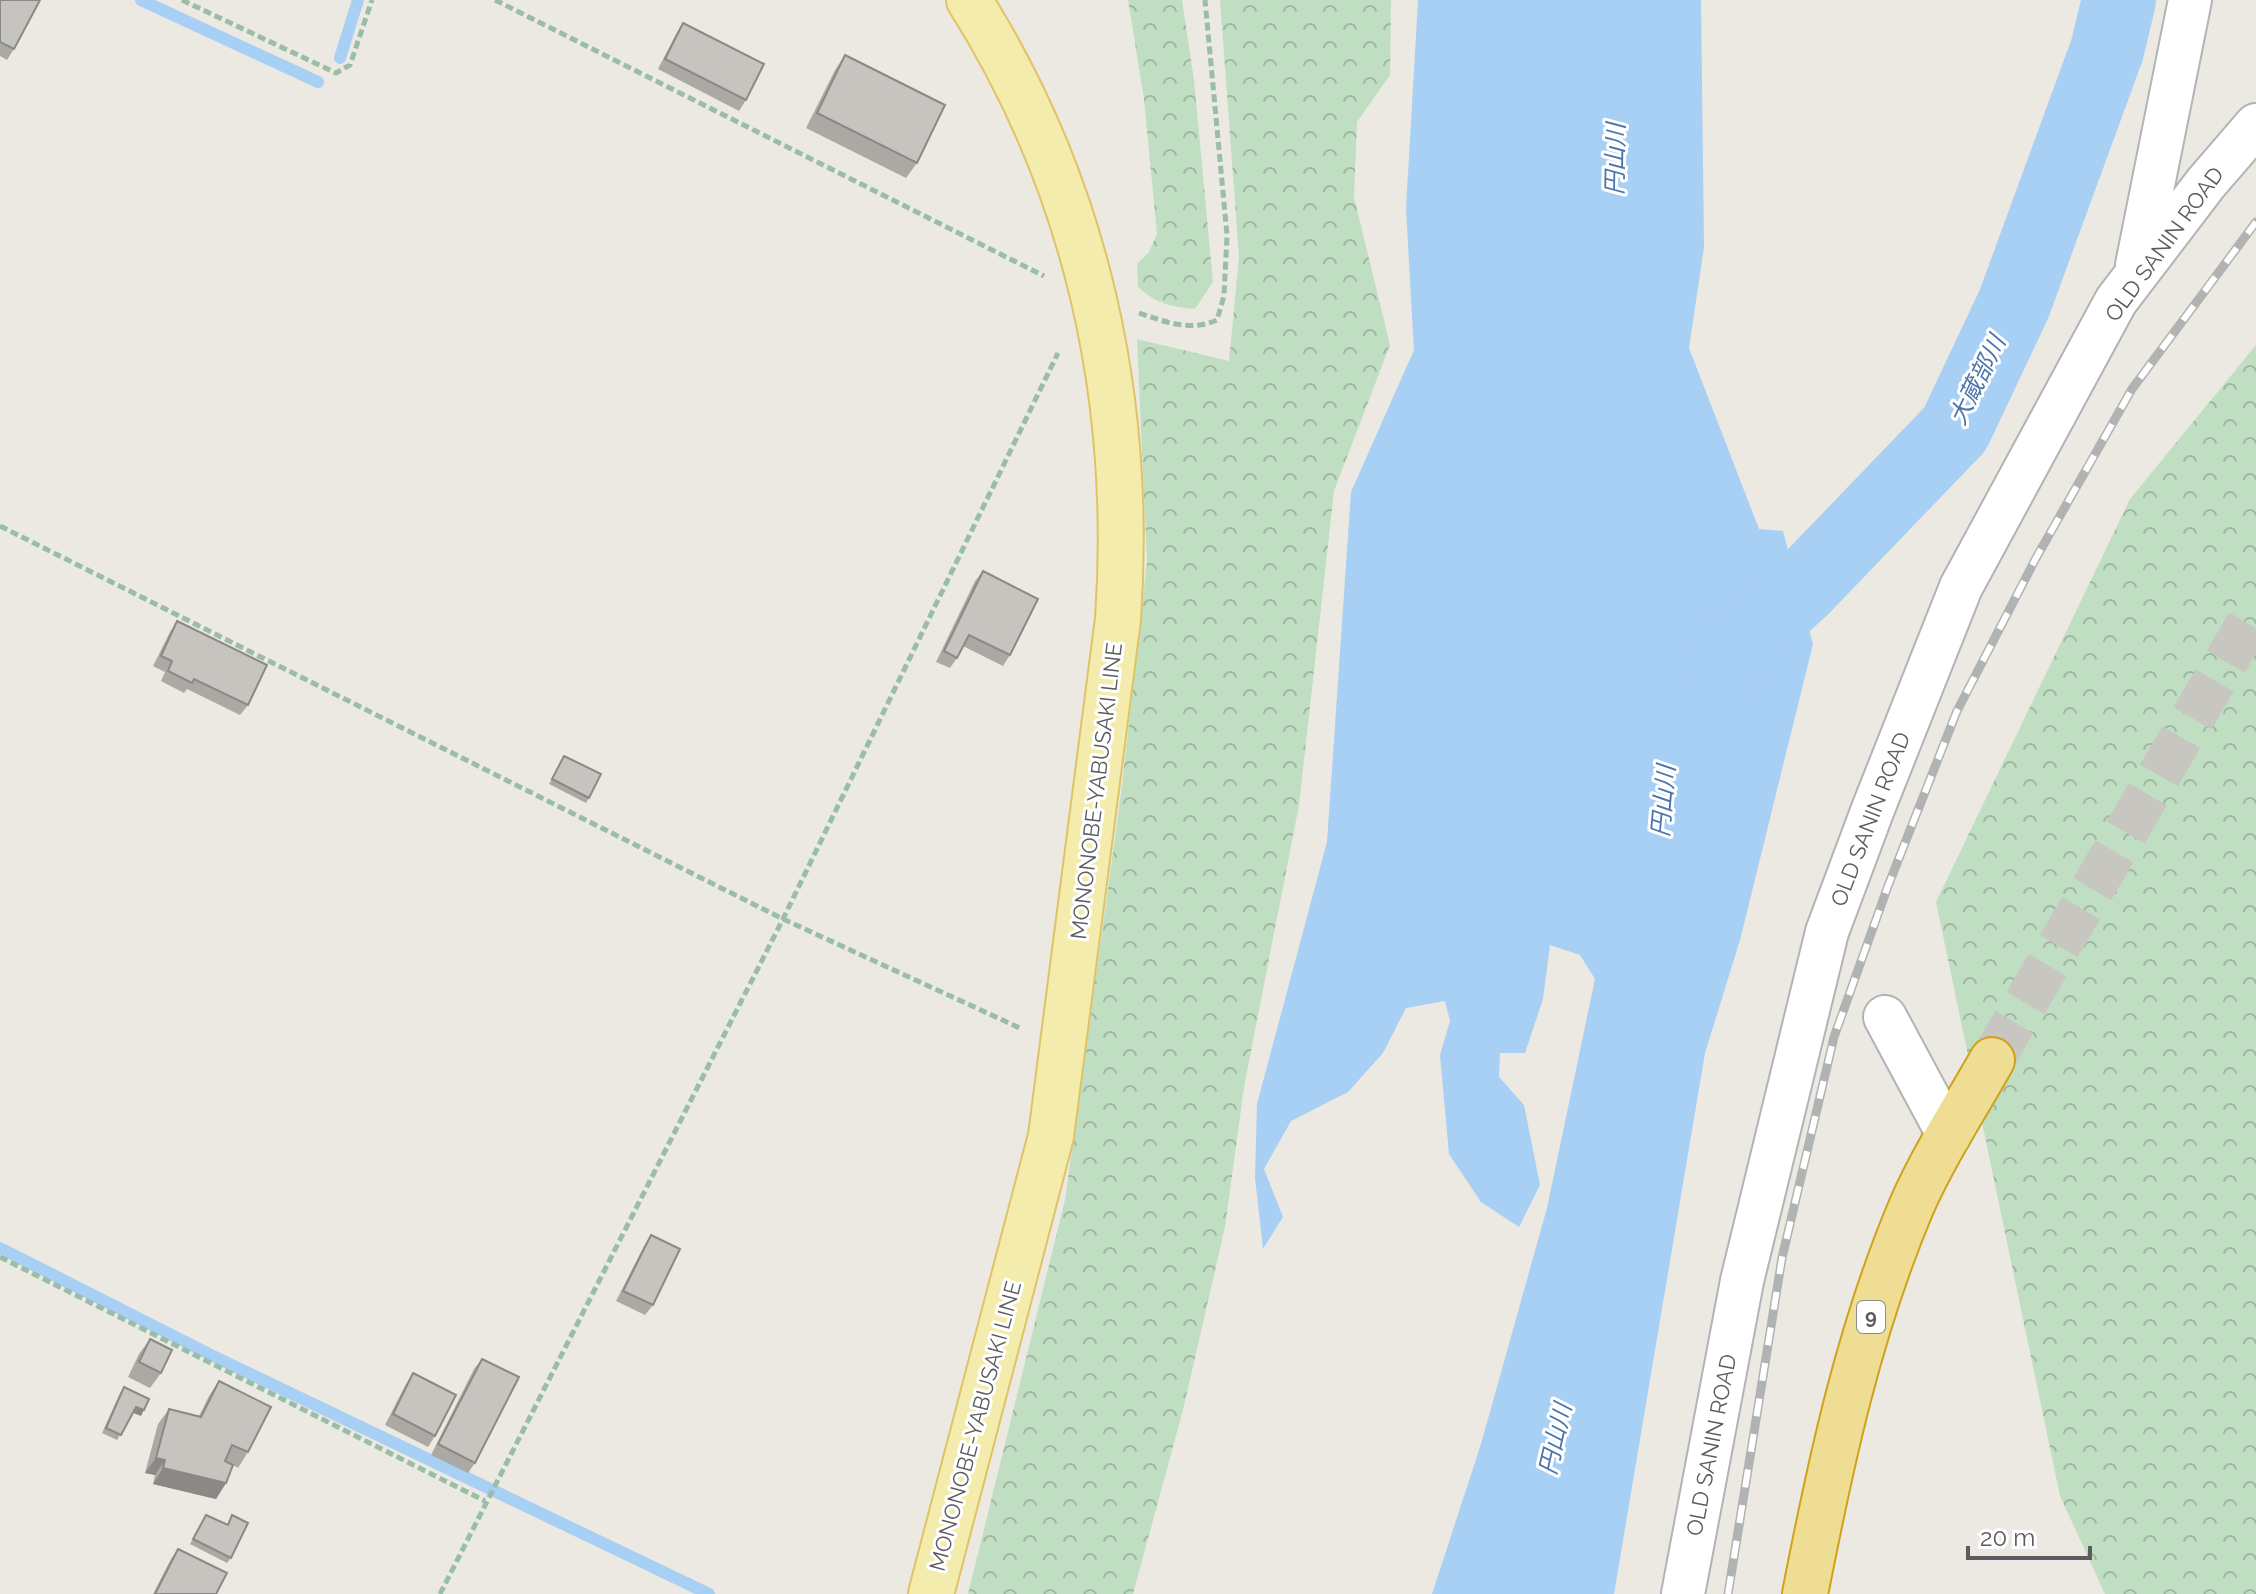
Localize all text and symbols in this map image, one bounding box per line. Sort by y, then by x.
water label: 円山川 [1600,120,1630,195]
street label: OLD SANIN ROAD [2099,162,2229,326]
water label: 大蔵部川 [1943,328,2012,429]
street label: MONONOBE-YABUSAKI LINE [1065,641,1127,941]
street label: OLD SANIN ROAD [1825,728,1915,910]
water label: 円山川 [1645,761,1681,838]
street label: MONONOBE-YABUSAKI LINE [924,1278,1026,1574]
road number: 9 [1857,1301,1885,1333]
street label: OLD SANIN ROAD [1681,1352,1741,1538]
water label: 円山川 [1533,1398,1578,1477]
scale bar [1968,1510,2090,1560]
text: 20 m [1980,1523,2035,1552]

